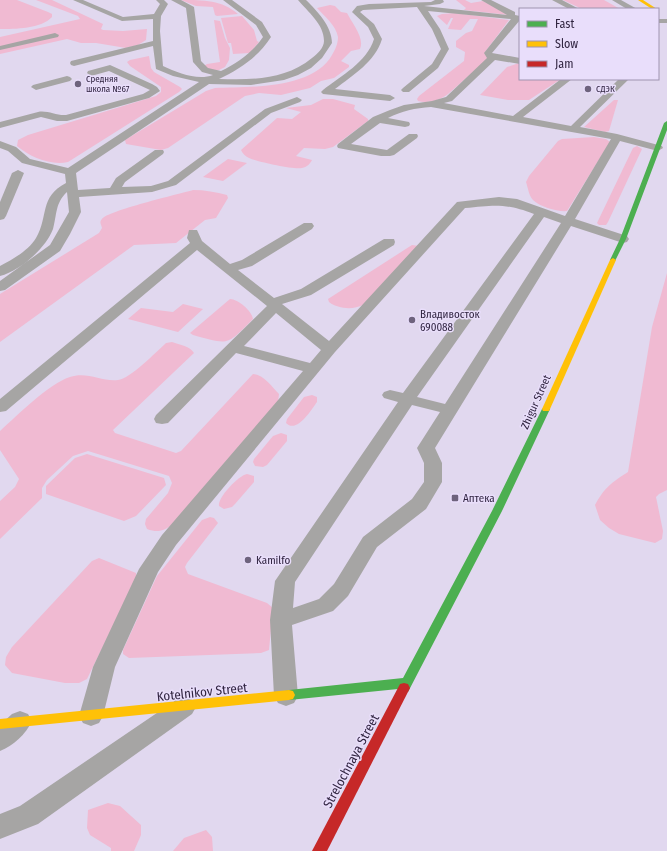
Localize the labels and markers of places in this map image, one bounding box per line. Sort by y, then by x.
place label: Средняя школа №67 [86,74,130,94]
marker: Средняя школа №67 [73,79,83,89]
marker: СДЭК [583,84,593,94]
place label: СДЭК [596,84,615,94]
place label: Владивосток 690088 [420,308,480,334]
marker: Владивосток 690088 [407,315,417,325]
place label: Аптека [463,492,495,505]
marker: Аптека [450,493,460,503]
place label: Kamilfo [256,554,291,567]
marker: Kamilfo [243,555,253,565]

